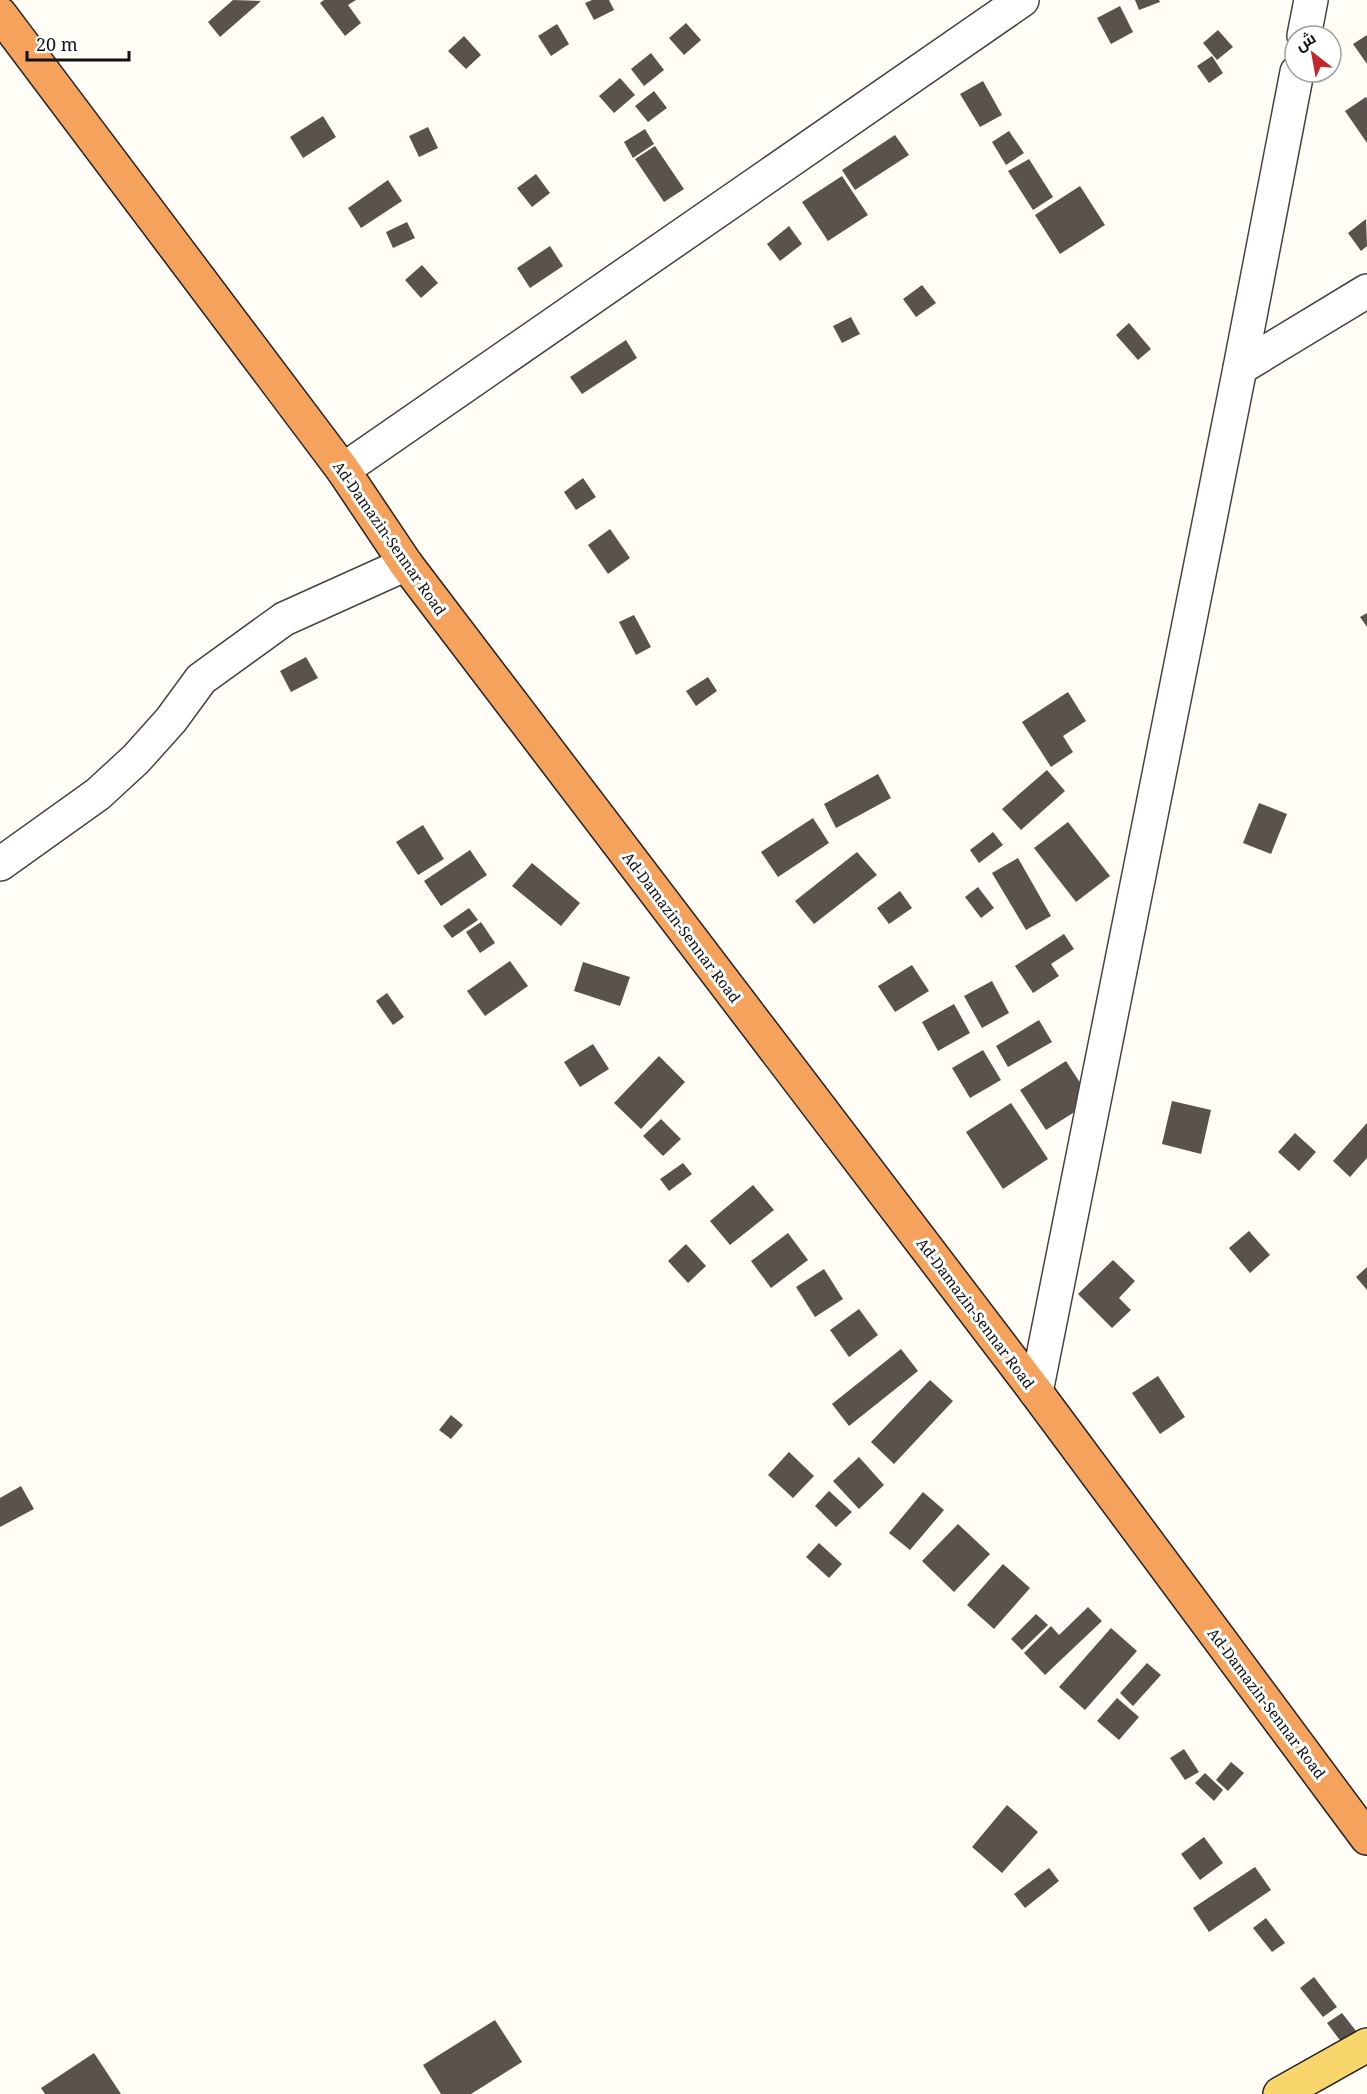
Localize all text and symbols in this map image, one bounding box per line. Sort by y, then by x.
scale bar [27,24,129,62]
north arrow [1283,24,1343,84]
text: ش [1291,26,1320,56]
text: 20 m [36,32,78,56]
street label: Ad-Damazin-Sennar Road [329,457,451,619]
street label: Ad-Damazin-Sennar Road [619,848,745,1006]
street label: Ad-Damazin-Sennar Road [913,1234,1039,1392]
street label: Ad-Damazin-Sennar Road [1204,1624,1330,1782]

